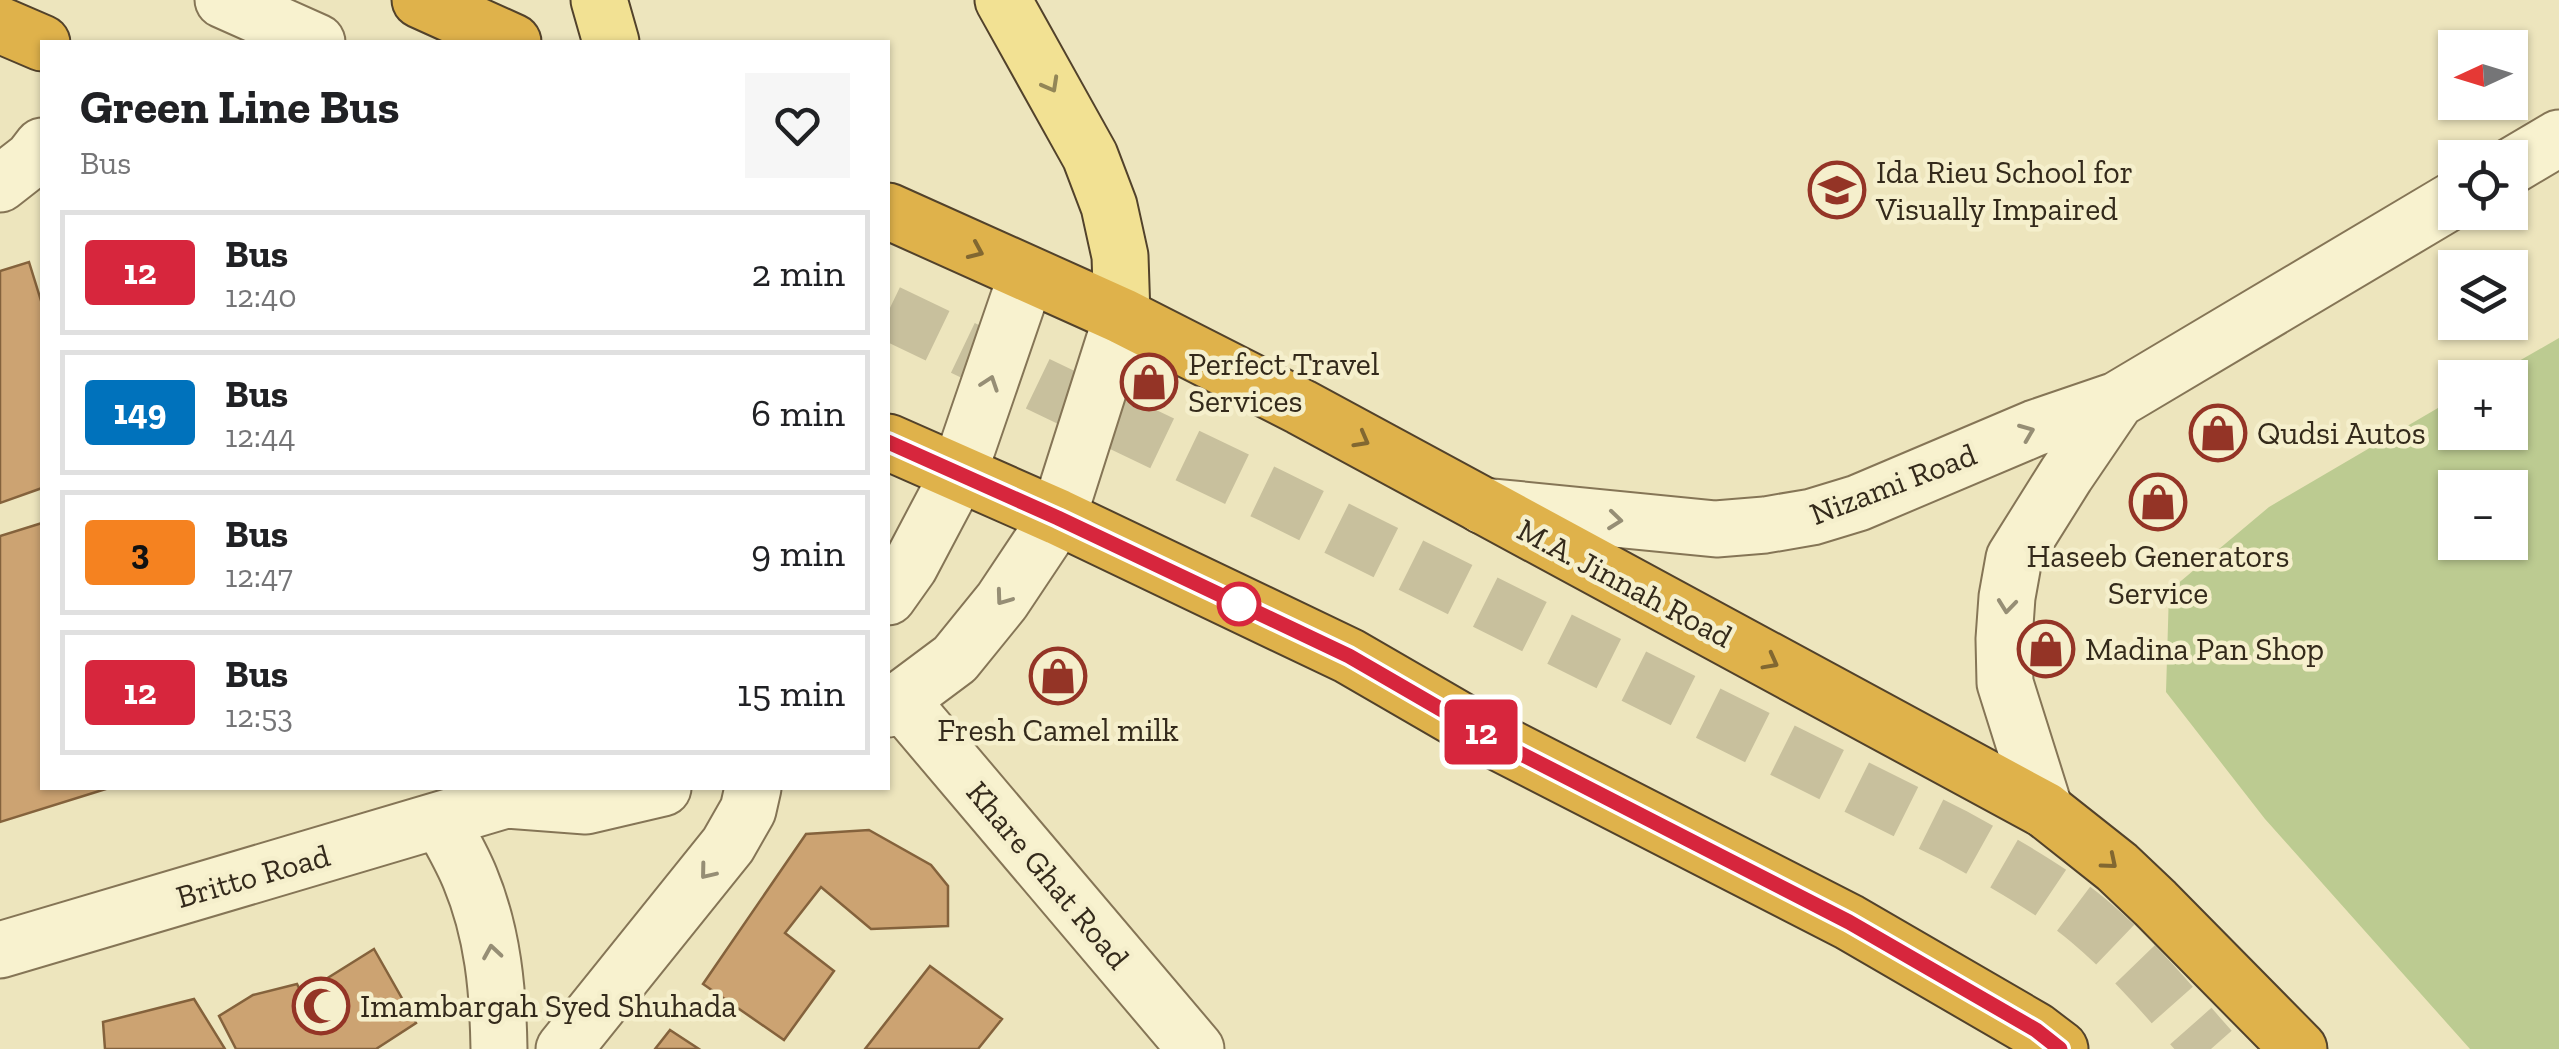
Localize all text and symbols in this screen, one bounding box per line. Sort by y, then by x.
north arrow [2438,30,2528,120]
map controls [2438,30,2528,560]
button: heart [745,73,850,178]
one-way arrow [1038,75,1058,93]
text: Green Line Bus [80,78,399,135]
button: locate [2438,140,2528,230]
text: Bus [80,144,131,182]
place label: Ida Rieu School for Visually Impaired [1875,153,2133,228]
school or university icon: Ida Rieu School for Visually Impaired [1807,160,1867,220]
text: Bus [225,231,288,277]
one-way arrow [966,239,984,259]
text: 2 min [752,250,845,296]
button: layers [2438,250,2528,340]
text: 12 [124,251,156,293]
text: 12:40 [225,277,297,315]
place label: Perfect Travel Services [1188,345,1379,420]
shop icon: Perfect Travel Services [1119,352,1179,412]
button: + [2438,360,2528,450]
text: Bus [225,371,288,417]
one-way arrow [978,375,998,392]
text: 6 min [751,390,845,436]
text: 149 [114,391,166,433]
shop icon: Qudsi Autos [2188,403,2248,463]
place label: Qudsi Autos [2257,414,2426,452]
text: 12:44 [225,417,295,455]
one-way arrow [2017,424,2035,444]
one-way arrow [1352,428,1370,448]
street label: Nizami Road [1805,435,1982,533]
button: − [2438,470,2528,560]
shop icon: Haseeb Generators Service [2128,472,2188,532]
one-way arrow [1607,509,1623,530]
street label: M.A. Jinnah Road [1511,510,1739,656]
text: Bus [225,511,288,557]
text: 9 min [751,530,845,576]
text: 3 [131,531,149,573]
place label: Haseeb Generators Service [2027,537,2289,612]
text: 12:47 [225,557,293,595]
unlabelled marker [1218,583,1260,625]
one-way arrow [998,587,1015,605]
one-way arrow [1997,599,2018,615]
shop icon: Madina Pan Shop [2016,619,2076,679]
place label: Madina Pan Shop [2085,630,2324,668]
shop icon: Fresh Camel milk [1028,646,1088,706]
one-way arrow [1761,649,1779,669]
text: Bus [225,651,288,697]
text: 15 min [737,670,845,716]
text: 12 [124,671,156,713]
text: 12:53 [225,697,293,735]
line badge: 12 [1436,700,1526,764]
place label: Fresh Camel milk [937,711,1179,749]
text: 12 [1465,711,1497,753]
street label: Khare Ghat Road [959,774,1138,977]
street label: Britto Road [172,836,335,916]
one-way arrow [2099,851,2117,869]
one-way arrow [701,860,719,878]
one-way arrow [482,944,503,960]
mosque icon: Imambargah Syed Shuhada [291,976,351,1036]
place label: Imambargah Syed Shuhada [360,987,737,1025]

